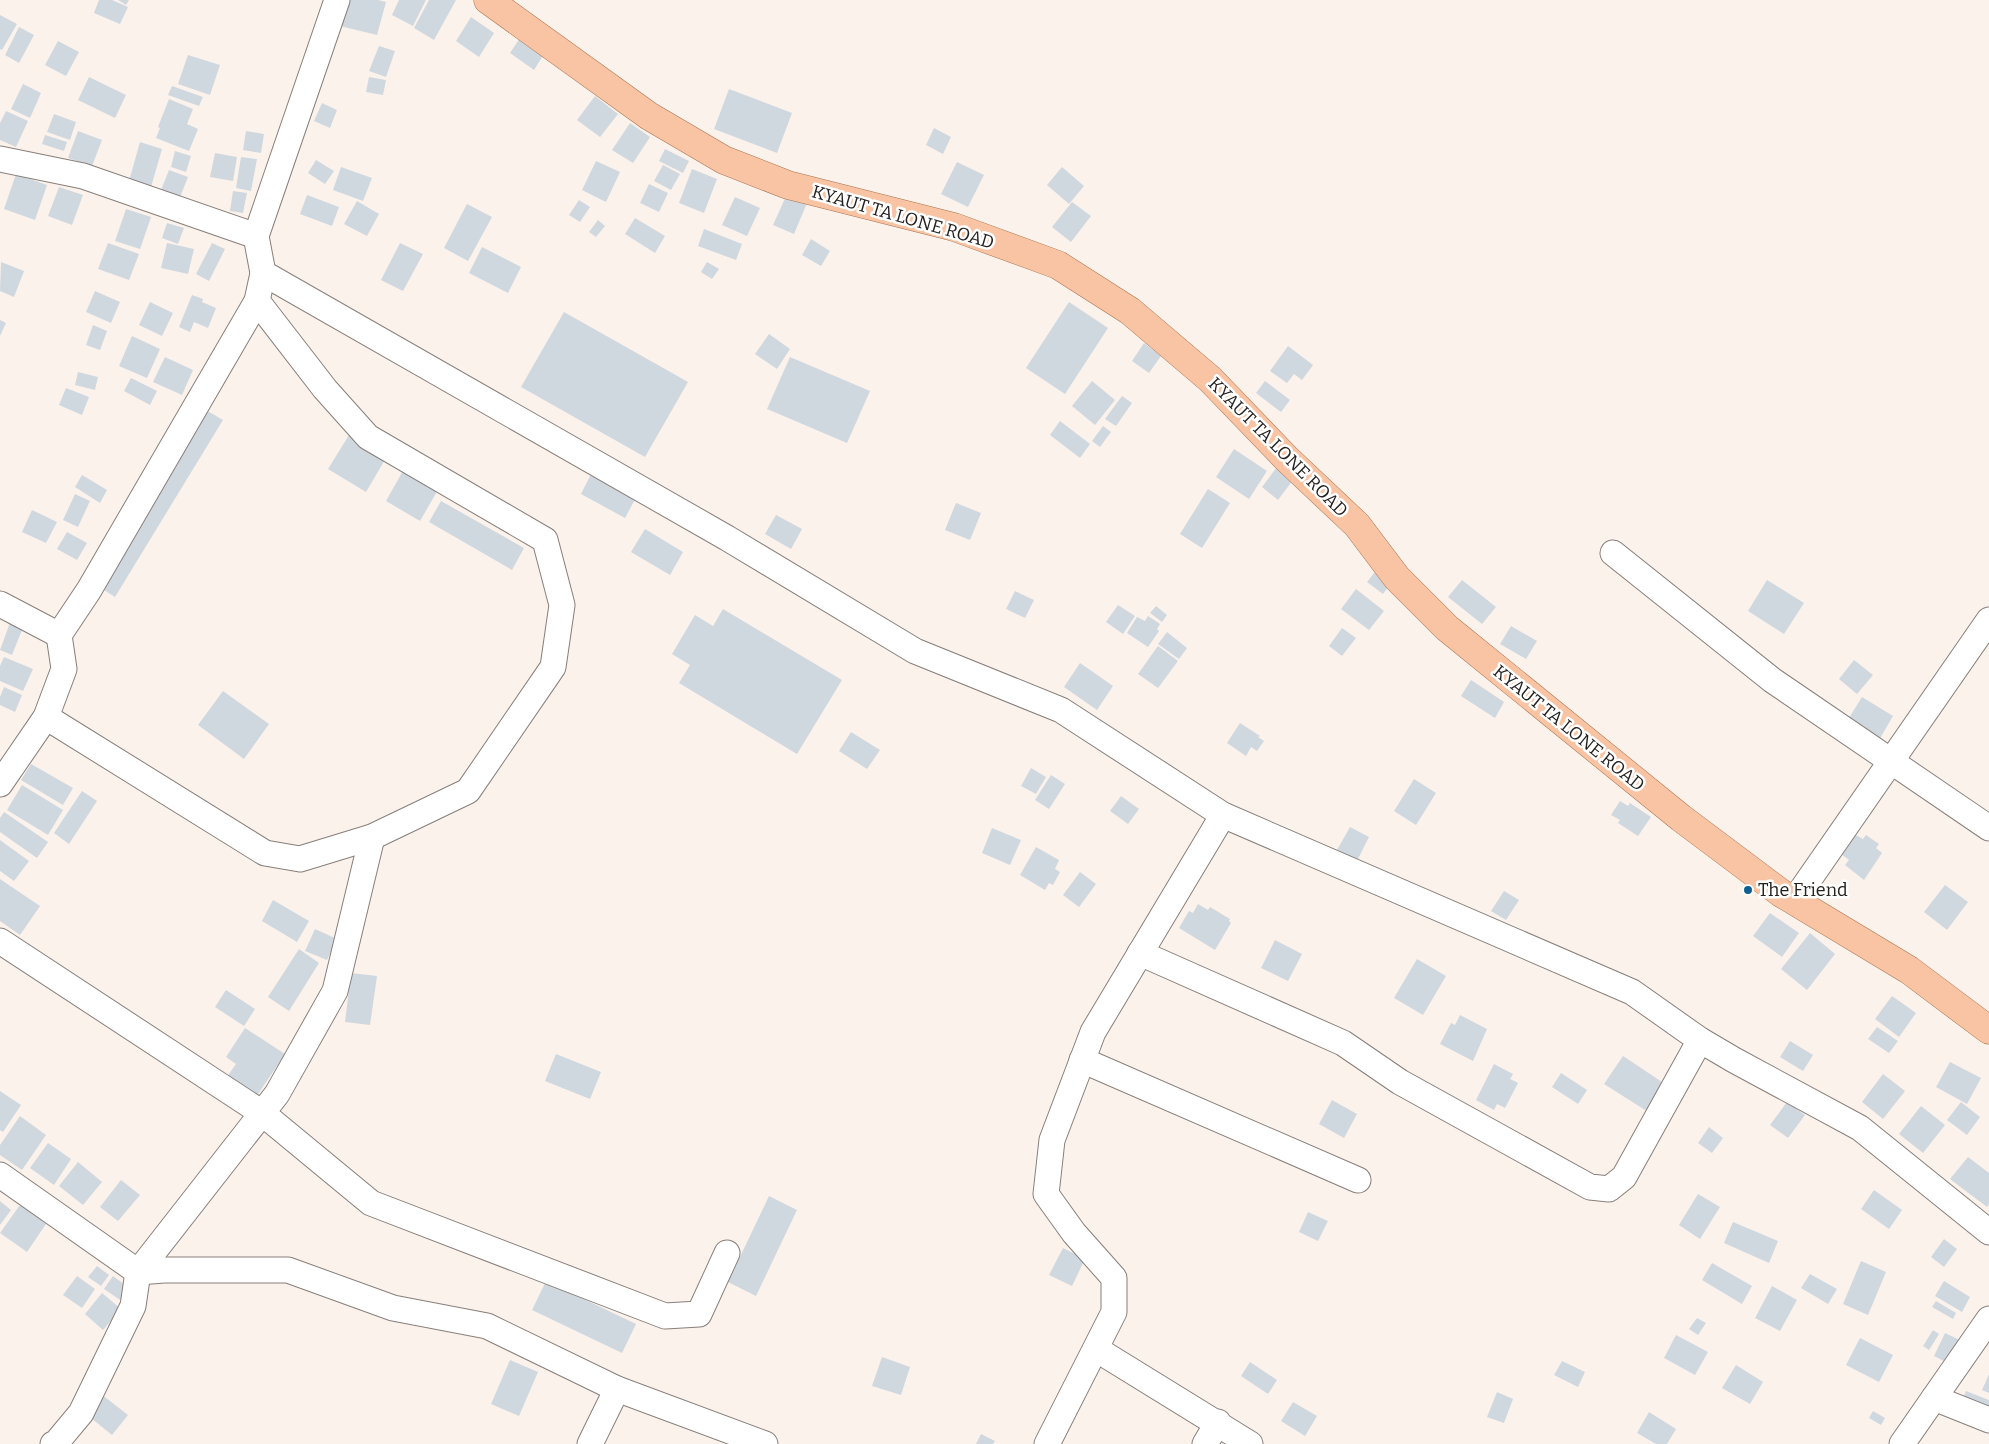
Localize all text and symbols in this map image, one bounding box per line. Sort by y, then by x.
street label: KYAUT TA LONE ROAD [809,180,997,254]
street label: KYAUT TA LONE ROAD [1204,373,1352,521]
street label: KYAUT TA LONE ROAD [1489,660,1649,796]
place label: The Friend [1758,879,1848,901]
marker: The Friend [1742,884,1754,896]

